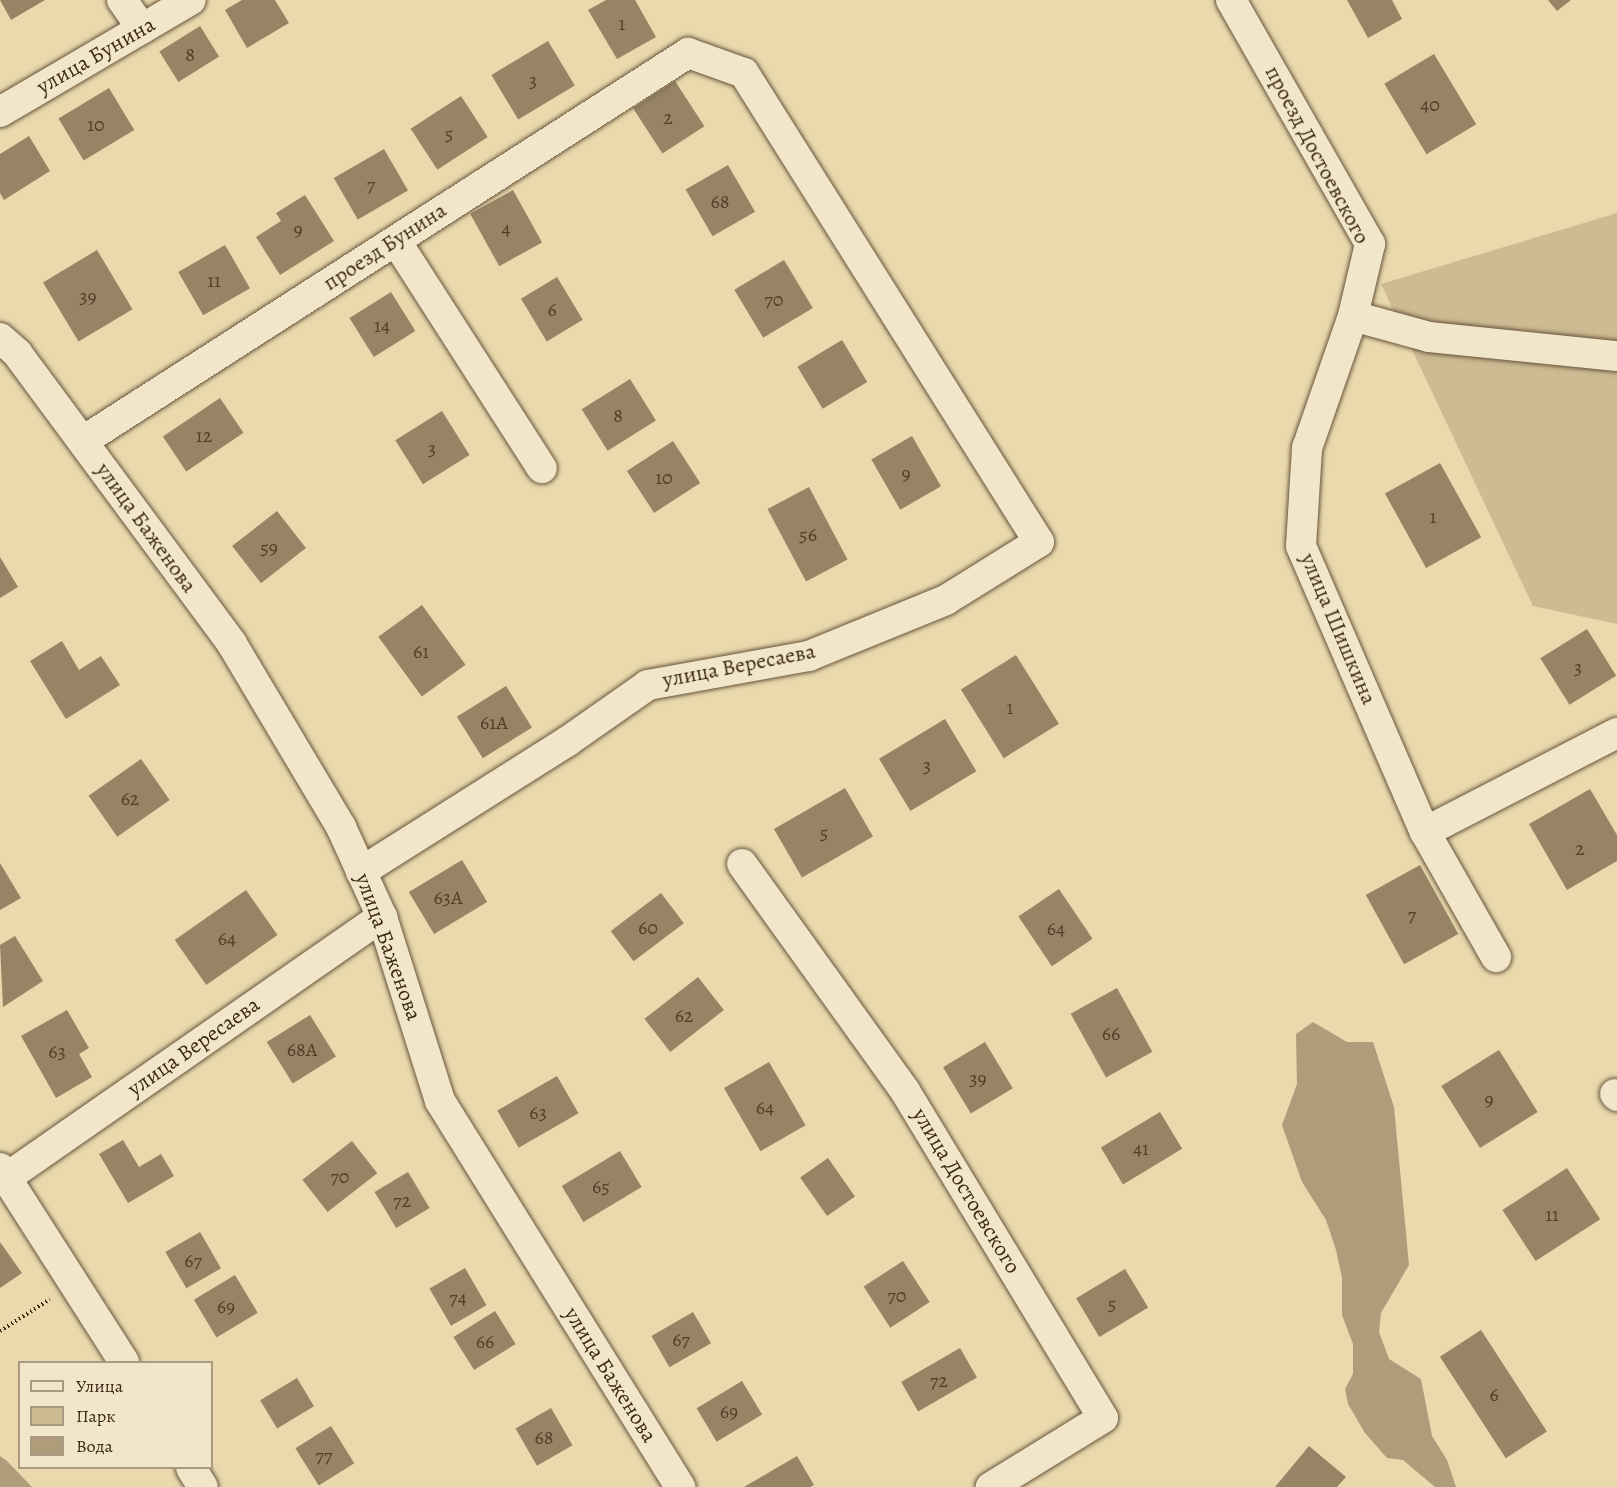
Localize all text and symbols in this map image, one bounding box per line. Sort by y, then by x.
house number: 1 [619,11,625,35]
street label: улица Бунина [32,12,160,100]
house number: 8 [185,42,195,66]
street label: проезд Достоевского [1259,61,1375,249]
house number: 3 [529,68,537,92]
house number: 40 [1420,92,1440,116]
house number: 2 [663,105,673,129]
house number: 10 [87,112,105,136]
house number: 5 [445,121,453,145]
house number: 7 [367,172,375,196]
house number: 68 [711,189,729,213]
street label: проезд Бунина [318,197,452,297]
house number: 4 [501,216,511,240]
house number: 9 [293,217,303,241]
house number: 11 [207,268,221,292]
house number: 39 [79,284,97,308]
house number: 70 [764,287,784,311]
house number: 6 [547,297,557,321]
house number: 14 [374,313,390,337]
house number: 8 [613,403,623,427]
house number: 12 [196,423,212,447]
house number: 3 [428,436,436,460]
street label: улица Баженова [90,458,202,598]
house number: 9 [901,461,911,485]
house number: 10 [655,465,673,489]
house number: 1 [1430,504,1436,528]
house number: 56 [799,522,817,546]
house number: 59 [260,535,278,559]
street label: улица Шишкина [1294,549,1382,709]
street label: улица Вересаева [660,638,818,694]
house number: 61 [413,639,429,663]
house number: 3 [1574,655,1582,679]
house number: 1 [1007,695,1013,719]
house number: 61А [480,710,508,734]
house number: 3 [923,753,931,777]
house number: 62 [121,786,139,810]
house number: 5 [820,820,828,844]
house number: 2 [1575,836,1585,860]
street label: улица Баженова [349,870,427,1024]
house number: 63А [433,885,463,909]
house number: 7 [1408,902,1416,926]
house number: 60 [638,915,658,939]
house number: 64 [1047,916,1065,940]
house number: 64 [218,926,236,950]
street label: улица Вересаева [123,992,265,1102]
house number: 62 [675,1003,693,1027]
house number: 66 [1102,1021,1120,1045]
house number: 68А [287,1037,317,1061]
house number: 63 [48,1039,66,1063]
house number: 39 [969,1066,987,1090]
house number: 9 [1484,1087,1494,1111]
house number: 64 [756,1095,774,1119]
house number: 63 [529,1100,547,1124]
street label: улица Достоевского [906,1103,1026,1279]
house number: 41 [1133,1136,1149,1160]
house number: 70 [330,1164,350,1188]
house number: 65 [592,1174,610,1198]
house number: 72 [393,1188,411,1212]
house number: 11 [1545,1202,1559,1226]
house number: 67 [184,1248,202,1272]
house number: 70 [887,1283,907,1307]
house number: 74 [449,1285,467,1309]
house number: 5 [1108,1291,1116,1315]
house number: 69 [217,1294,235,1318]
street label: улица Баженова [558,1303,662,1447]
house number: 67 [672,1327,690,1351]
house number: 66 [476,1329,494,1353]
legend [18,1361,213,1469]
house number: 72 [930,1368,948,1392]
text: Улица [76,1374,123,1398]
house number: 6 [1489,1382,1499,1406]
house number: 69 [720,1399,738,1423]
text: Парк [76,1404,116,1428]
house number: 68 [535,1425,553,1449]
text: Вода [76,1434,113,1458]
house number: 77 [316,1443,332,1467]

